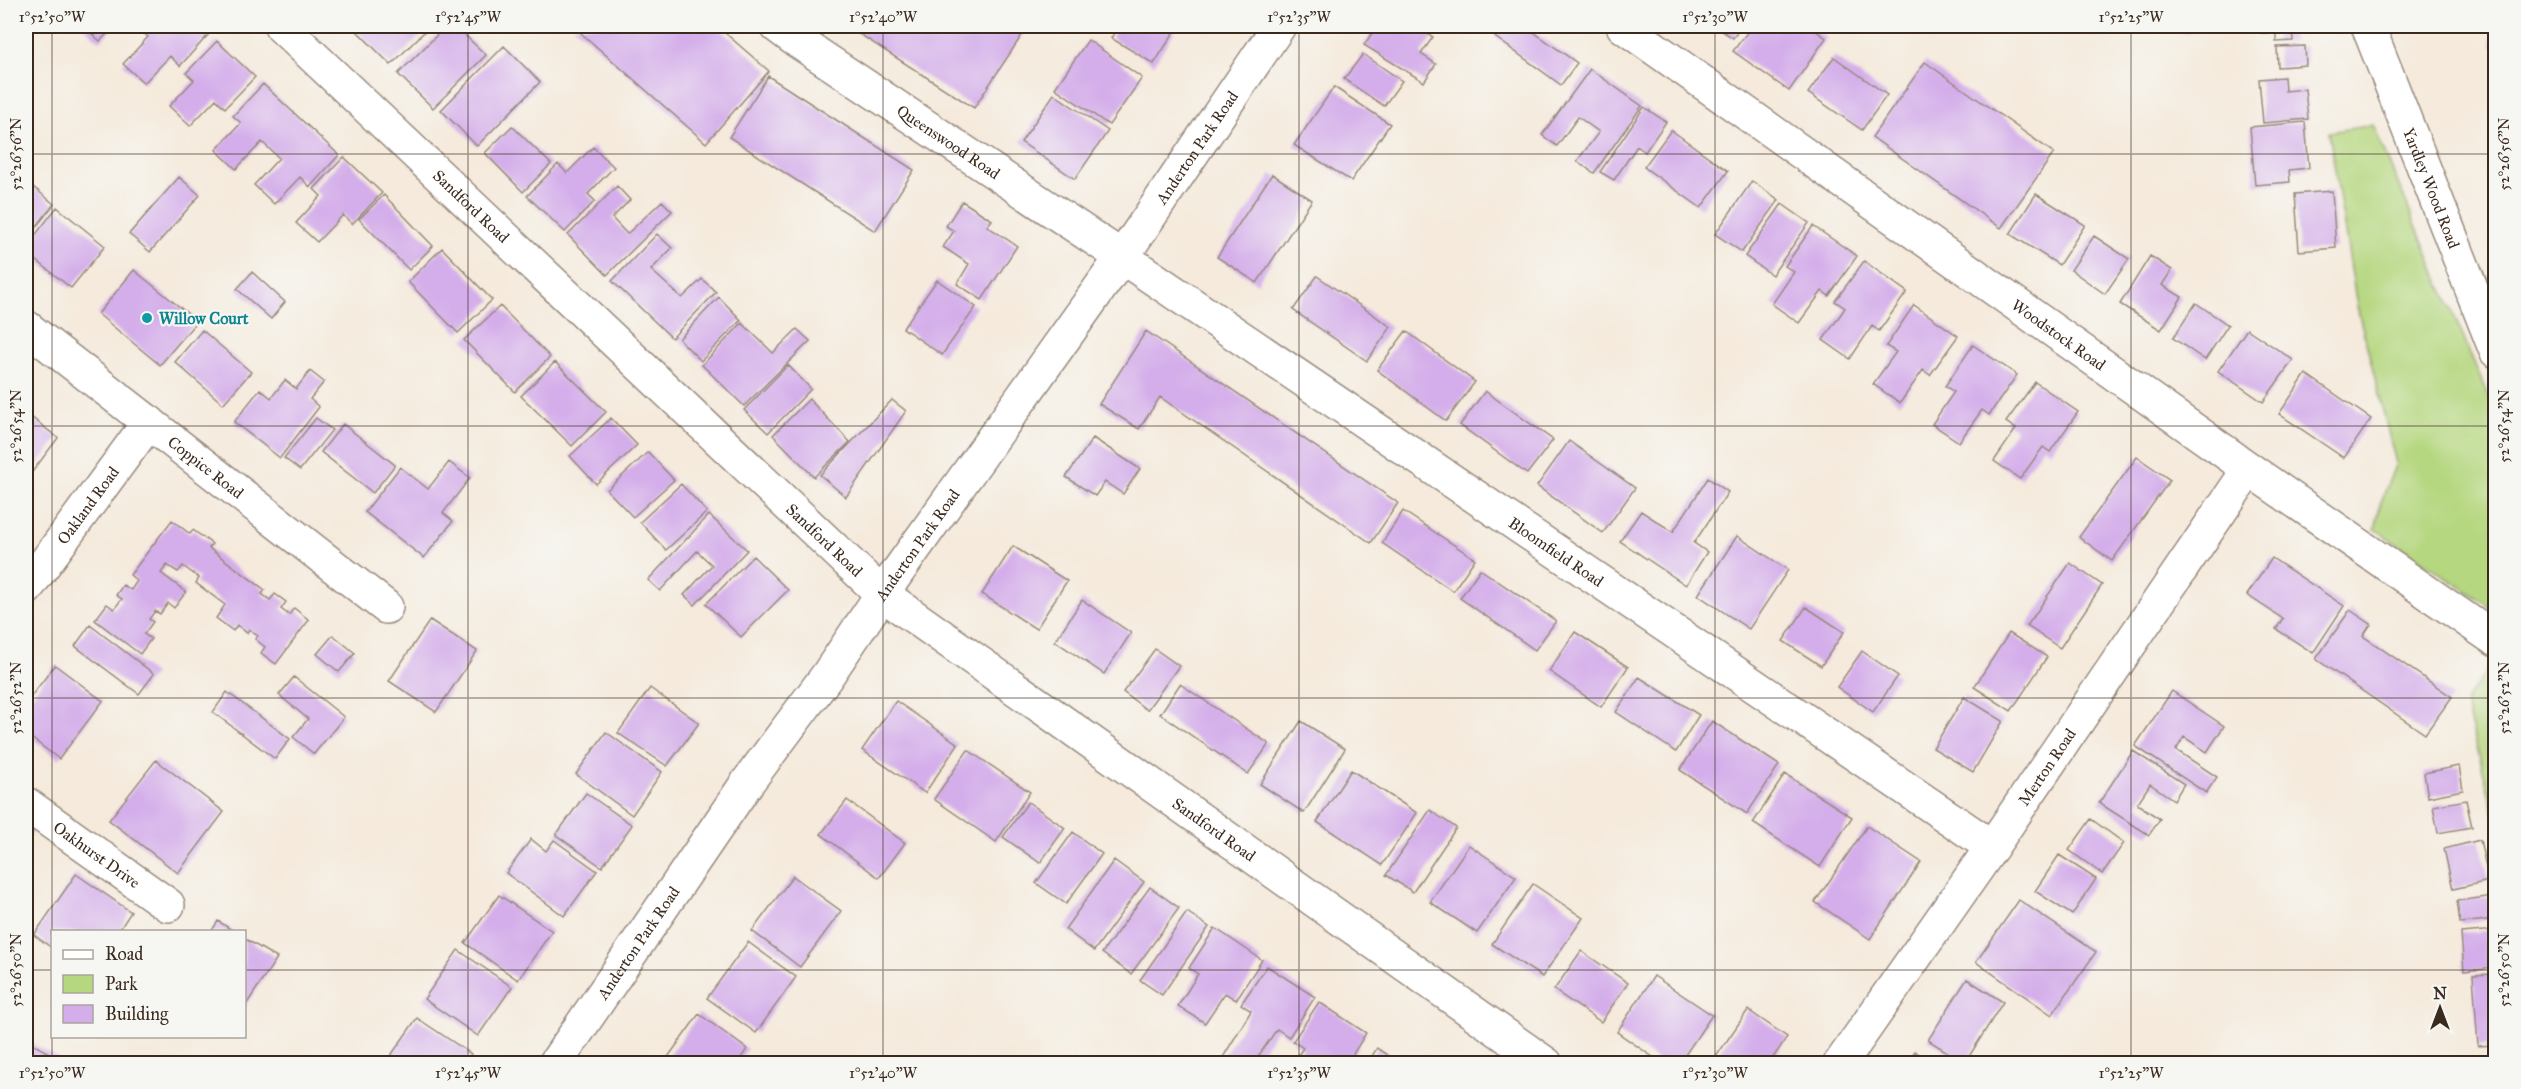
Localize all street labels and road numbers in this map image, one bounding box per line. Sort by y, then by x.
street label: Anderton Park Road [1151,87,1242,208]
street label: Queenswood Road [893,100,1004,183]
street label: Yardley Wood Road [2399,125,2464,251]
street label: Sandford Road [429,166,513,246]
street label: Woodstock Road [2008,295,2109,374]
street label: Coppice Road [164,432,248,502]
street label: Oakland Road [53,463,123,548]
street label: Anderton Park Road [870,485,963,605]
street label: Sandford Road [783,499,867,580]
street label: Bloomfield Road [1505,513,1607,590]
street label: Merton Road [2014,725,2079,809]
street label: Sandford Road [1169,793,1260,865]
street label: Oakhurst Drive [50,817,144,892]
street label: Anderton Park Road [592,883,683,1004]

